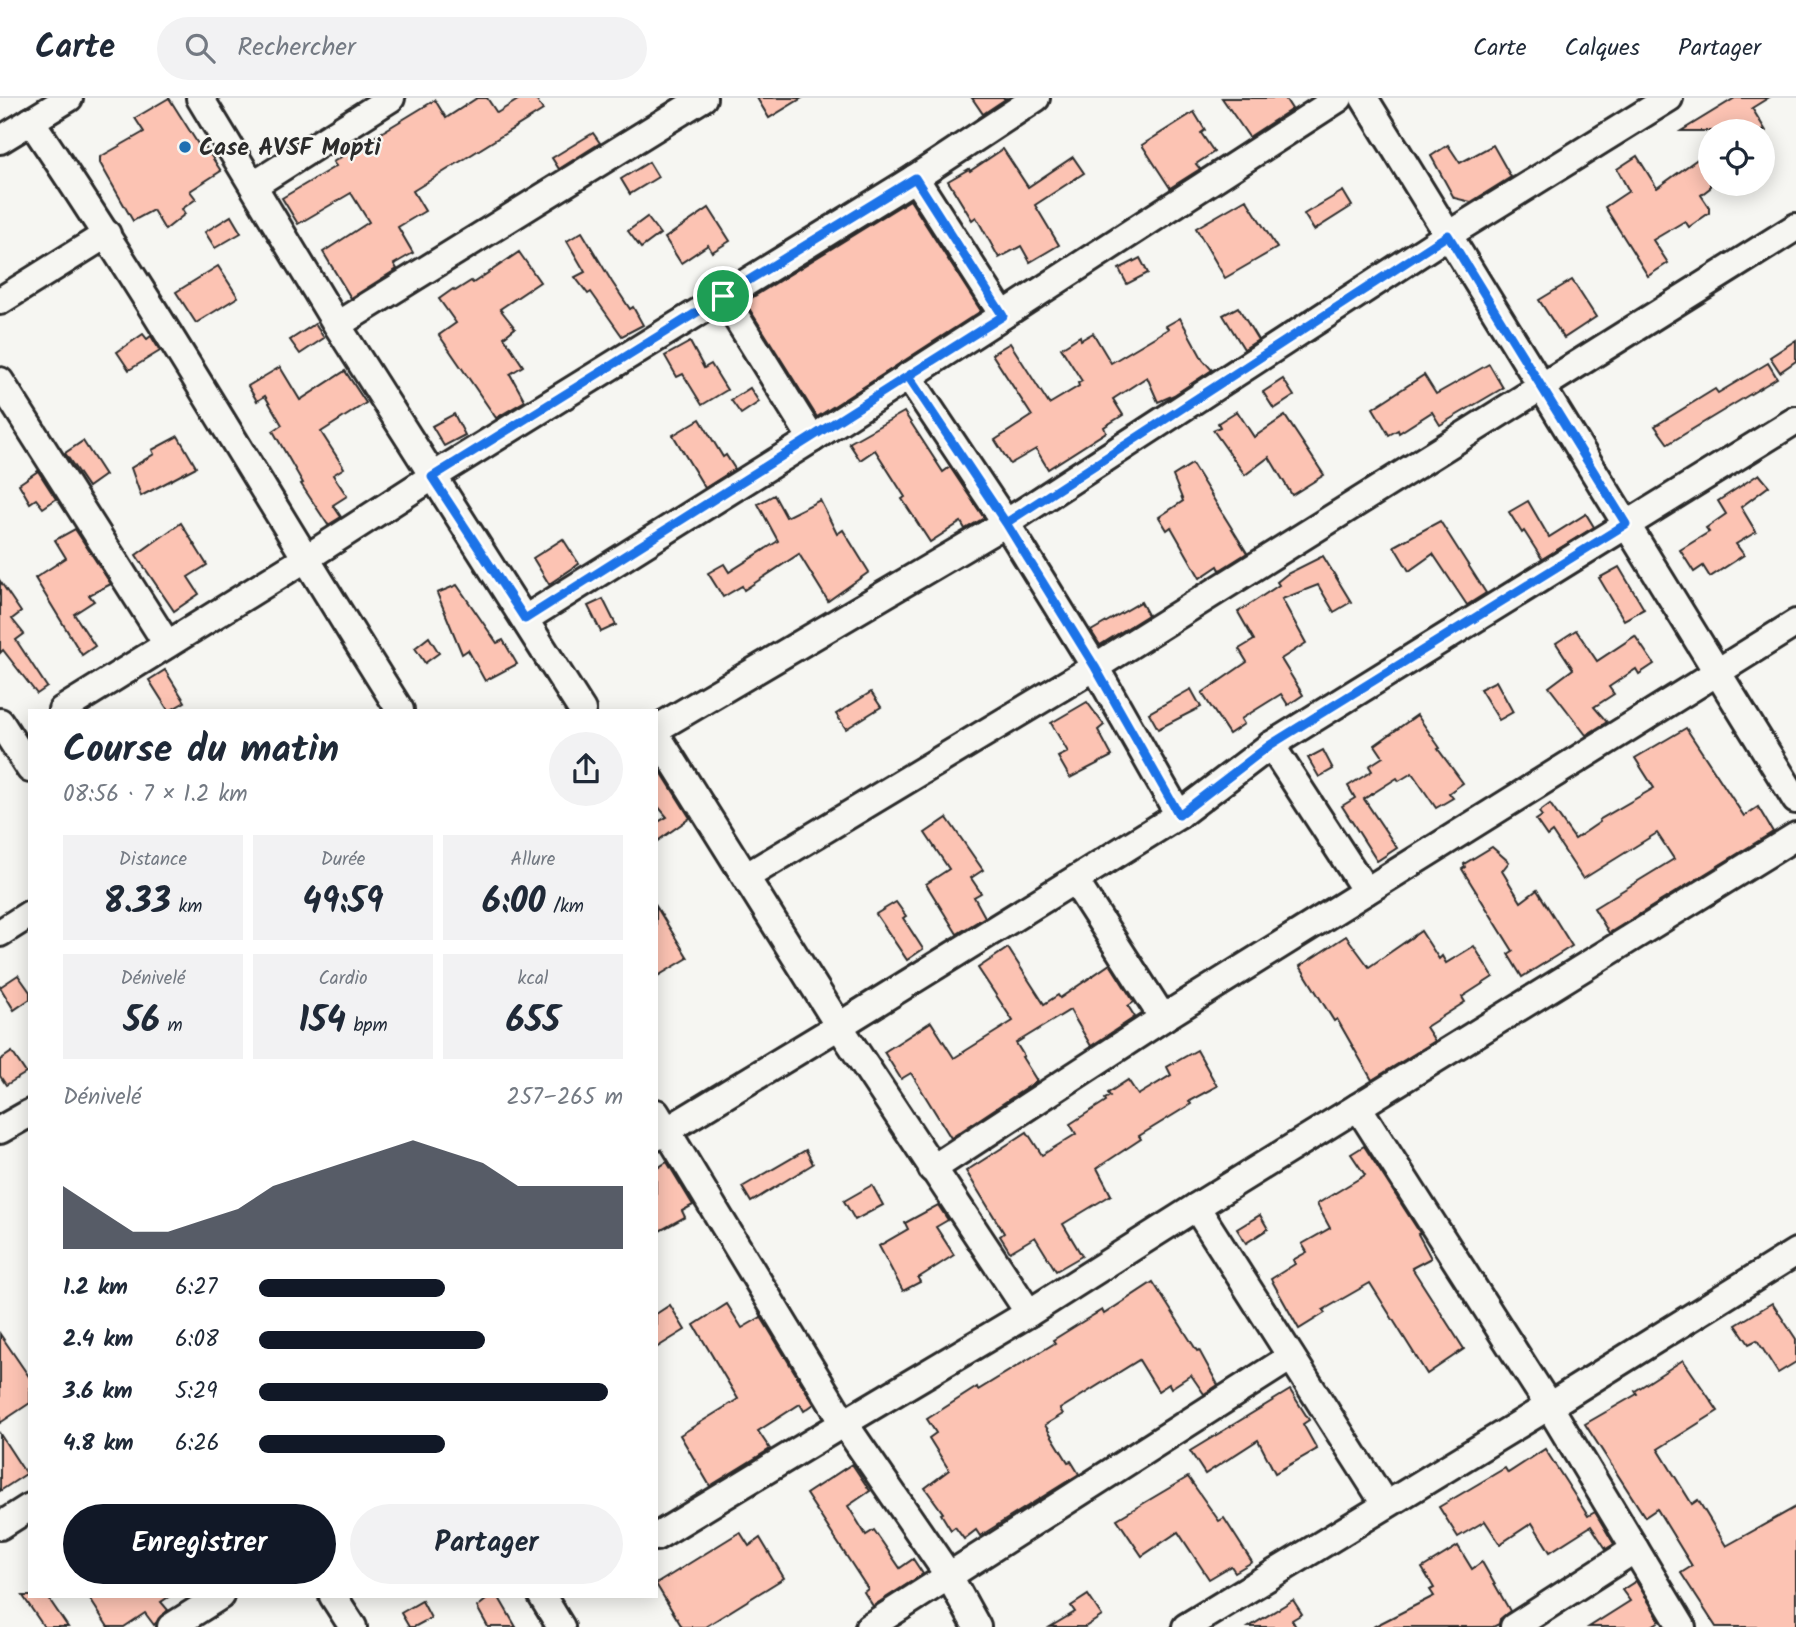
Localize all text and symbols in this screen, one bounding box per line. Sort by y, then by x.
search box [157,17,647,80]
text: Carte [35,22,115,75]
text: Rechercher [237,27,356,69]
icon: search [181,29,219,67]
text: Carte [1473,29,1527,68]
text: Calques [1565,29,1640,68]
text: Partager [1678,29,1761,68]
map controls [1698,119,1775,196]
button: locate [1698,119,1775,196]
place label: Case AVSF Mopti [199,129,381,168]
marker: Case AVSF Mopti [177,139,193,155]
pin [693,266,753,326]
icon: arrive [704,277,742,315]
text: Course du matin [63,721,339,781]
button: share [549,732,623,806]
text: 08:56 · 7 × 1.2 km [63,777,248,813]
text: Distance [119,845,187,875]
text: Durée [321,845,365,875]
text: Allure [511,845,555,875]
text: 8.33 [104,875,171,931]
text: 49:59 [303,875,383,931]
text: 6:00 [482,875,546,931]
text: km [171,892,202,922]
text: /km [546,892,584,922]
text: Dénivelé [121,964,185,994]
text: Cardio [318,964,368,994]
text: kcal [518,964,548,994]
text: 56 [123,994,160,1050]
text: 154 [298,994,346,1050]
text: 655 [506,994,560,1050]
text: m [160,1011,183,1041]
text: bpm [346,1011,388,1041]
text: Dénivelé [63,1080,141,1116]
text: 257–265 m [507,1080,623,1116]
text: 1.2 km [63,1270,128,1306]
text: 6:27 [175,1270,217,1306]
text: 2.4 km [63,1322,133,1358]
text: 6:08 [175,1322,219,1358]
text: 3.6 km [63,1374,133,1410]
text: 5:29 [175,1374,218,1410]
text: 4.8 km [63,1426,134,1462]
text: 6:26 [175,1426,220,1462]
button: Enregistrer [63,1504,336,1584]
button: Partager [350,1504,623,1584]

